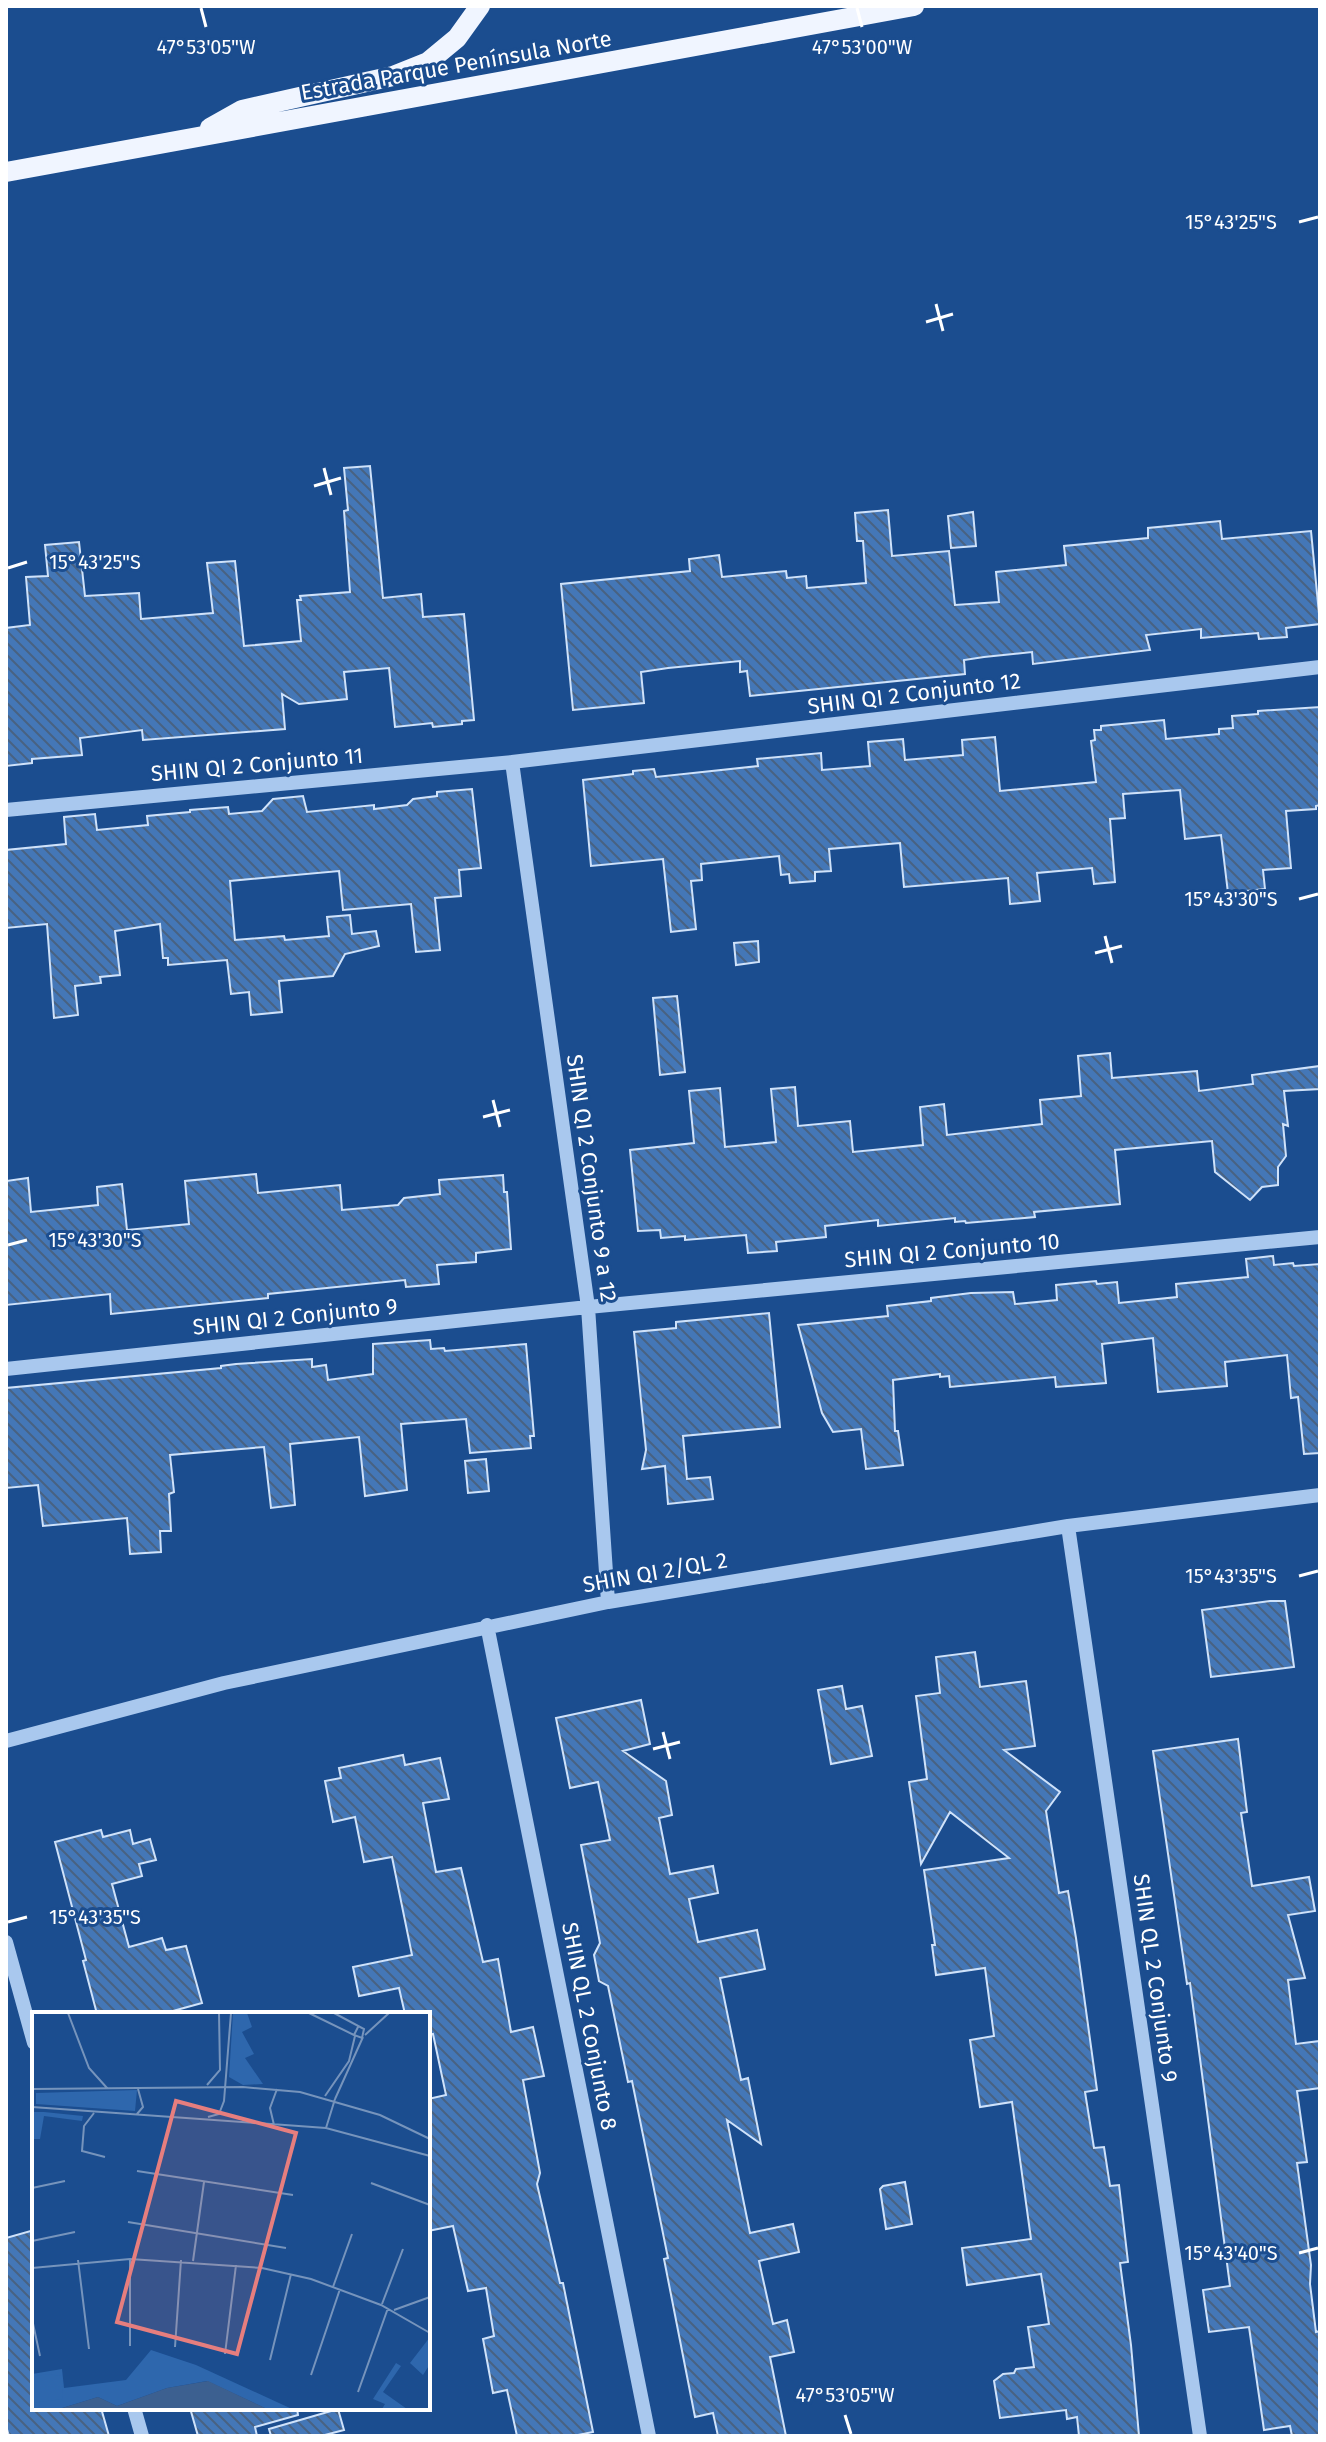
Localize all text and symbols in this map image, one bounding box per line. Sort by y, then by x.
street label: Estrada Parque Península Norte [299,25,614,106]
text: 47°53'05"W [157,35,256,59]
text: 47°53'00"W [812,35,913,59]
text: 15°43'25"S [1185,210,1277,234]
text: 15°43'25"S [49,550,141,574]
street label: SHIN QI 2 Conjunto 12 [806,667,1022,720]
street label: SHIN QI 2 Conjunto 11 [150,742,364,787]
text: 15°43'30"S [1184,887,1278,911]
street label: SHIN QI 2 Conjunto 9 a 12 [561,1052,622,1304]
text: 15°43'30"S [48,1228,142,1252]
street label: SHIN QI 2 Conjunto 10 [843,1228,1061,1273]
street label: SHIN QI 2 Conjunto 9 [191,1292,399,1341]
street label: SHIN QI 2/QL 2 [581,1546,730,1599]
text: 15°43'35"S [1185,1564,1277,1588]
street label: SHIN QL 2 Conjunto 9 [1128,1872,1184,2084]
text: 15°43'35"S [49,1905,141,1929]
street label: SHIN QL 2 Conjunto 8 [556,1920,623,2132]
inset map [32,2012,430,2410]
text: 15°43'40"S [1184,2241,1278,2265]
text: 47°53'05"W [796,2383,895,2407]

